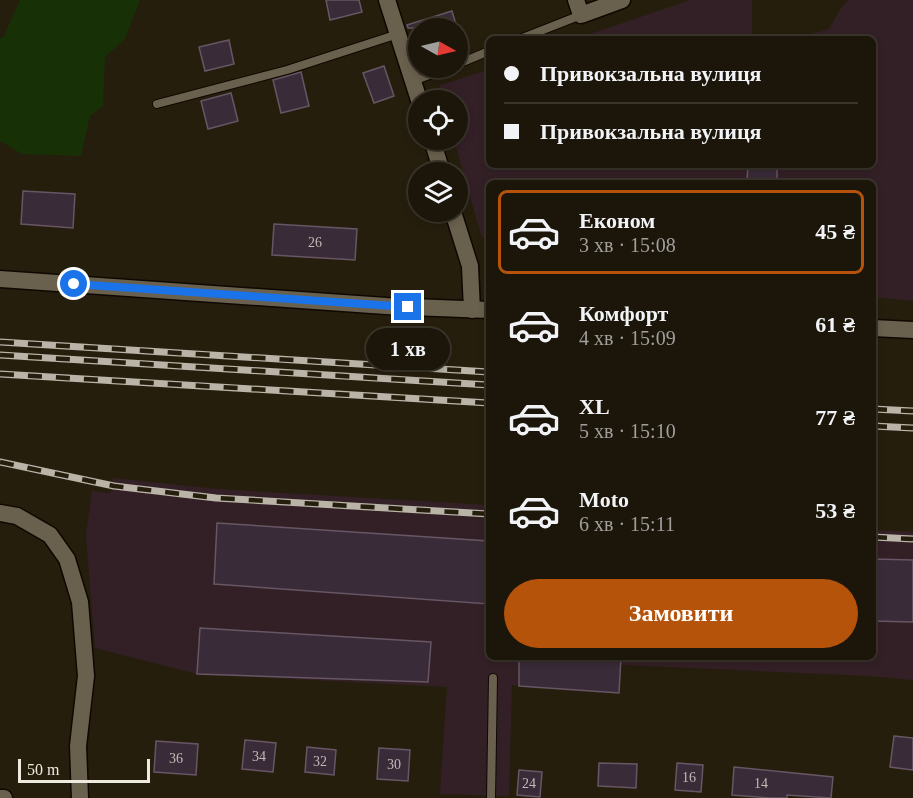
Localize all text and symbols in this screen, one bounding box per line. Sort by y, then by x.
north arrow [408,18,468,78]
map controls [408,18,468,222]
text: Привокзальна вулиця [540,61,762,86]
button: locate [408,90,468,150]
text: Привокзальна вулиця [540,119,762,144]
button: layers [408,162,468,222]
icon: car [507,205,561,259]
text: Економ [579,208,655,233]
text: 45 ₴ [815,219,855,244]
text: 3 хв · 15:08 [579,234,676,256]
house number: 26 [308,235,322,250]
route start [60,270,87,297]
route end [394,293,421,320]
icon: car [507,298,561,352]
text: Комфорт [579,301,668,326]
text: 61 ₴ [815,312,855,337]
text: 4 хв · 15:09 [579,327,676,349]
callout: 1 хв [366,328,450,370]
text: 1 хв [390,338,426,360]
icon: car [507,391,561,445]
text: XL [579,394,610,419]
text: 77 ₴ [815,405,855,430]
text: 5 хв · 15:10 [579,420,676,442]
icon: car [507,484,561,538]
text: Moto [579,487,629,512]
text: 53 ₴ [815,498,855,523]
text: 6 хв · 15:11 [579,513,675,535]
button: Замовити [504,579,858,648]
house number: 34 [252,749,266,764]
house number: 36 [169,751,183,766]
house number: 32 [313,754,327,769]
scale bar [18,756,150,784]
house number: 30 [387,757,401,772]
text: 50 m [27,761,59,778]
house number: 16 [682,770,696,785]
house number: 24 [522,776,536,791]
house number: 14 [754,776,768,791]

